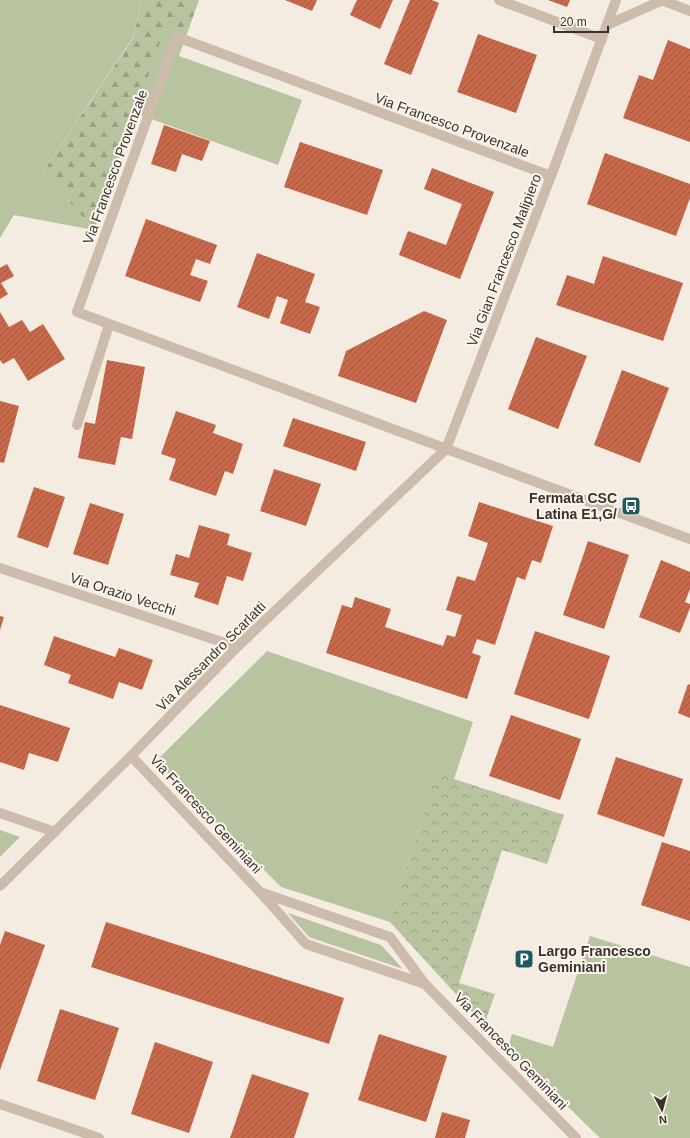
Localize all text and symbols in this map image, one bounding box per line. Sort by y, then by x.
scale bar [554,8,608,34]
text: 20 m [560,15,587,29]
street label: Via Francesco Provenzale [80,87,150,246]
street label: Via Francesco Provenzale [373,90,532,160]
street label: Via Gian Francesco Malipiero [464,171,544,348]
place label: Fermata CSC Latina E1,G/ [529,490,617,522]
bus stop icon: Fermata CSC Latina E1,G/ [620,495,642,517]
street label: Via Orazio Vecchi [68,569,178,619]
street label: Via Alessandro Scarlatti [153,598,269,714]
street label: Via Francesco Geminiani [147,751,265,877]
place label: Largo Francesco Geminiani [538,943,651,975]
parking icon: Largo Francesco Geminiani [513,948,535,970]
street label: Via Francesco Geminiani [451,989,571,1113]
north arrow [642,1090,682,1130]
text: N [658,1114,668,1126]

